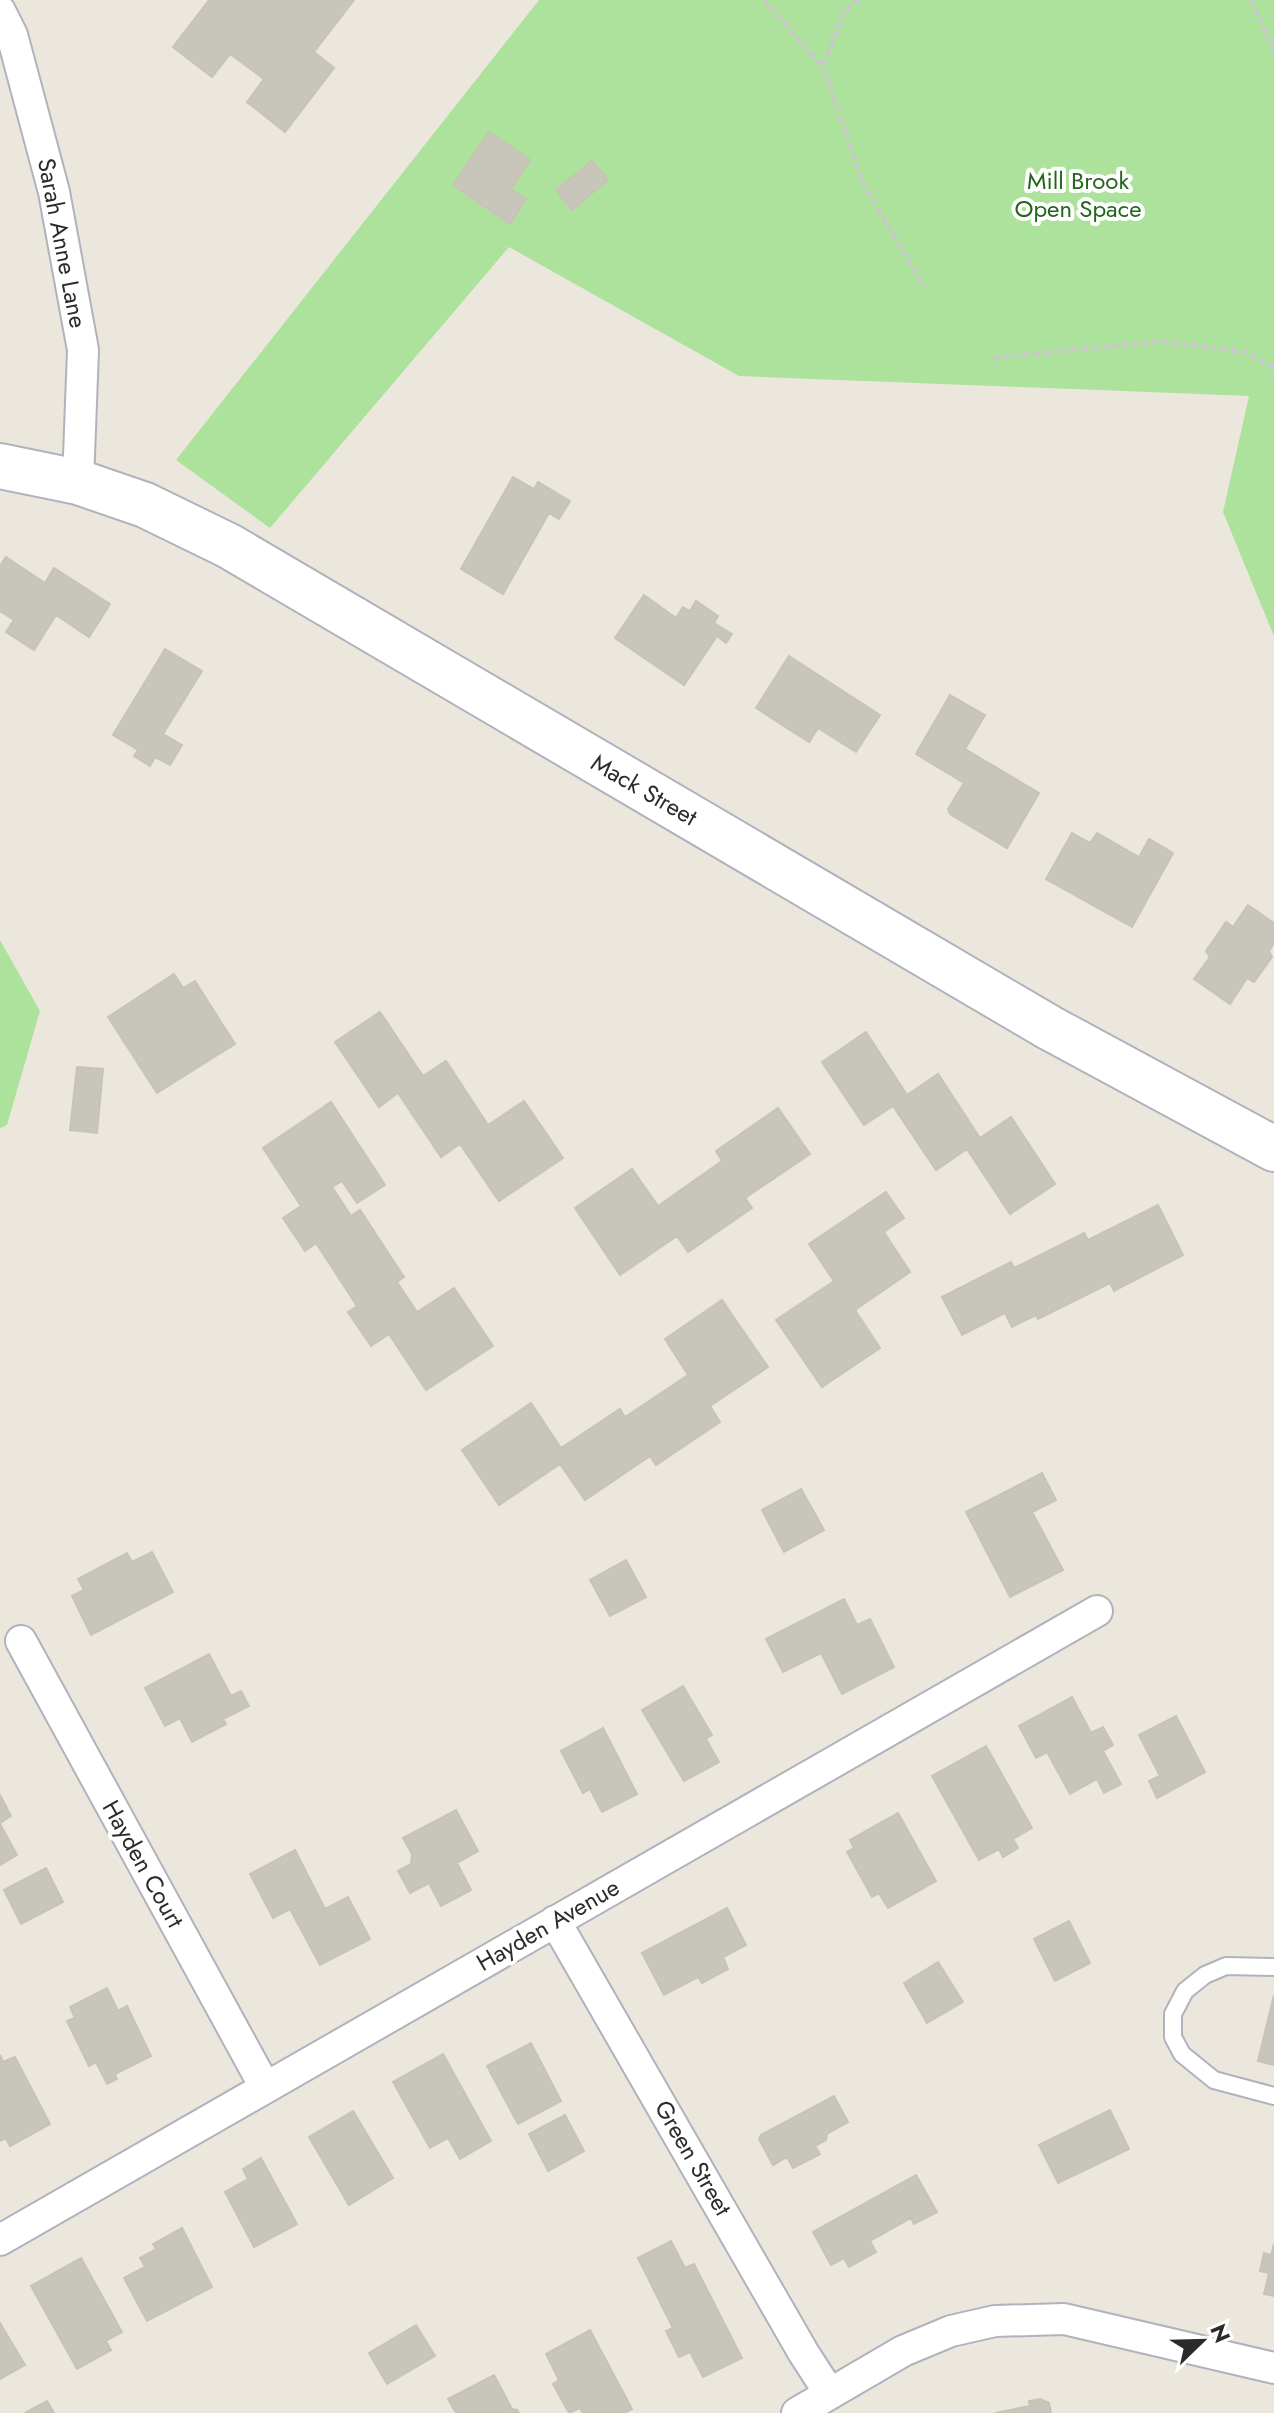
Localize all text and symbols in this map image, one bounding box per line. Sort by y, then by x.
street label: Sarah Anne Lane [29,155,96,331]
park label: Mill Brook Open Space [1014,163,1142,226]
street label: Mack Street [585,745,704,834]
street label: Hayden Court [94,1794,193,1934]
street label: Hayden Avenue [470,1869,626,1980]
street label: Green Street [646,2093,741,2222]
north arrow [1162,2301,1242,2381]
text: N [1202,2319,1239,2347]

